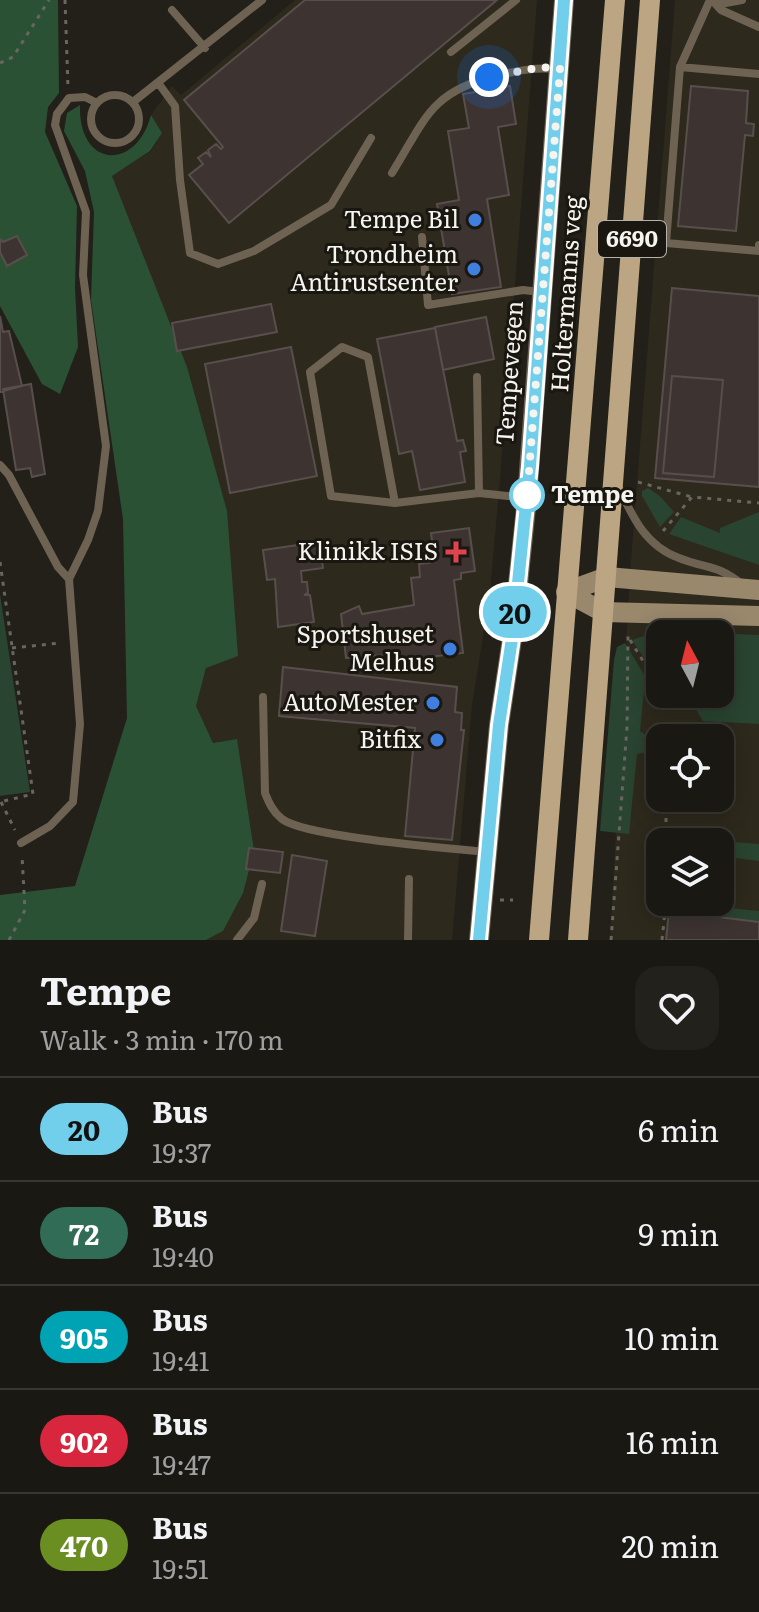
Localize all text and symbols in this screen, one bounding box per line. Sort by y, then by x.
your location [469,57,509,97]
street label: Holtermanns veg [540,194,589,393]
place label: Tempe Bil [344,200,459,235]
marker: Tempe Bil [466,211,484,229]
road number: 6690 [598,221,666,257]
place label: Trondheim Antirustsenter [290,235,459,298]
marker: Trondheim Antirustsenter [465,260,483,278]
street label: Tempevegen [485,299,530,447]
place label: Tempe [551,475,634,510]
marker: Tempe [510,478,544,512]
place label: Klinikk ISIS [298,532,438,567]
marker: Klinikk ISIS [445,541,467,563]
line badge: 20 [479,586,551,638]
text: 20 [499,591,531,633]
place label: Sportshuset Melhus [296,615,434,678]
north arrow [646,620,734,708]
map controls [646,620,734,916]
marker: Sportshuset Melhus [441,640,459,658]
place label: AutoMester [283,683,418,718]
marker: AutoMester [424,694,442,712]
place label: Bitfix [359,720,421,755]
button: locate [646,724,734,812]
marker: Bitfix [428,731,446,749]
button: layers [646,828,734,916]
text: Tempe [40,960,171,1017]
button: heart [635,966,719,1050]
text: Walk · 3 min · 170 m [40,1019,284,1058]
text: Bus [152,1088,208,1132]
text: 6 min [638,1107,719,1151]
text: 20 [68,1108,100,1150]
text: 19:37 [152,1132,211,1171]
text: Bus [152,1192,208,1236]
text: 9 min [638,1211,719,1255]
text: 72 [69,1212,99,1254]
text: 19:40 [152,1236,214,1275]
text: Bus [152,1296,208,1340]
text: 10 min [625,1315,719,1359]
text: 905 [60,1316,108,1358]
text: 19:41 [152,1340,209,1379]
text: Bus [152,1400,208,1444]
text: 16 min [626,1419,719,1463]
text: 902 [60,1420,108,1462]
text: 19:47 [152,1444,211,1483]
text: Bus [152,1504,208,1548]
text: 20 min [622,1523,719,1567]
text: 470 [60,1524,108,1566]
text: 19:51 [152,1548,209,1587]

